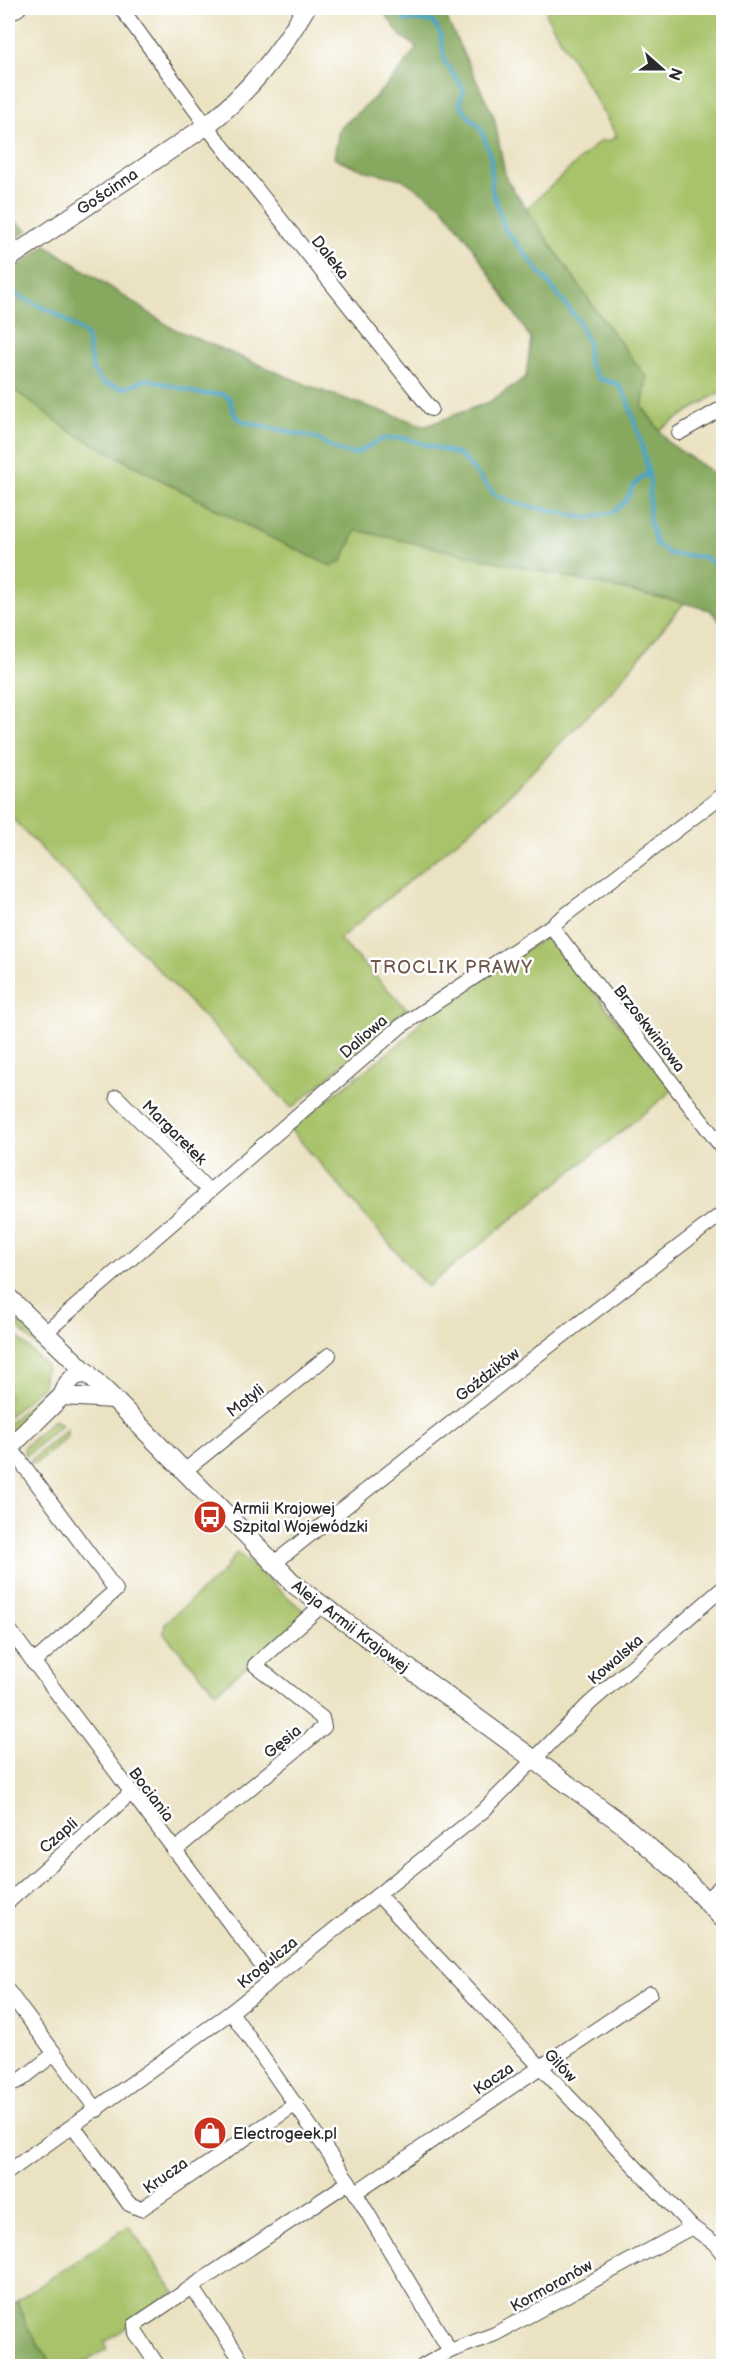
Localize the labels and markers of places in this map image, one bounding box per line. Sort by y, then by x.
bus stop icon: Armii Krajowej Szpital Wojewódzki [192,1499,228,1535]
place label: Armii Krajowej Szpital Wojewódzki [233,1500,368,1537]
shop icon: Electrogeek.pl [192,2115,228,2151]
place label: Electrogeek.pl [233,2125,337,2144]

